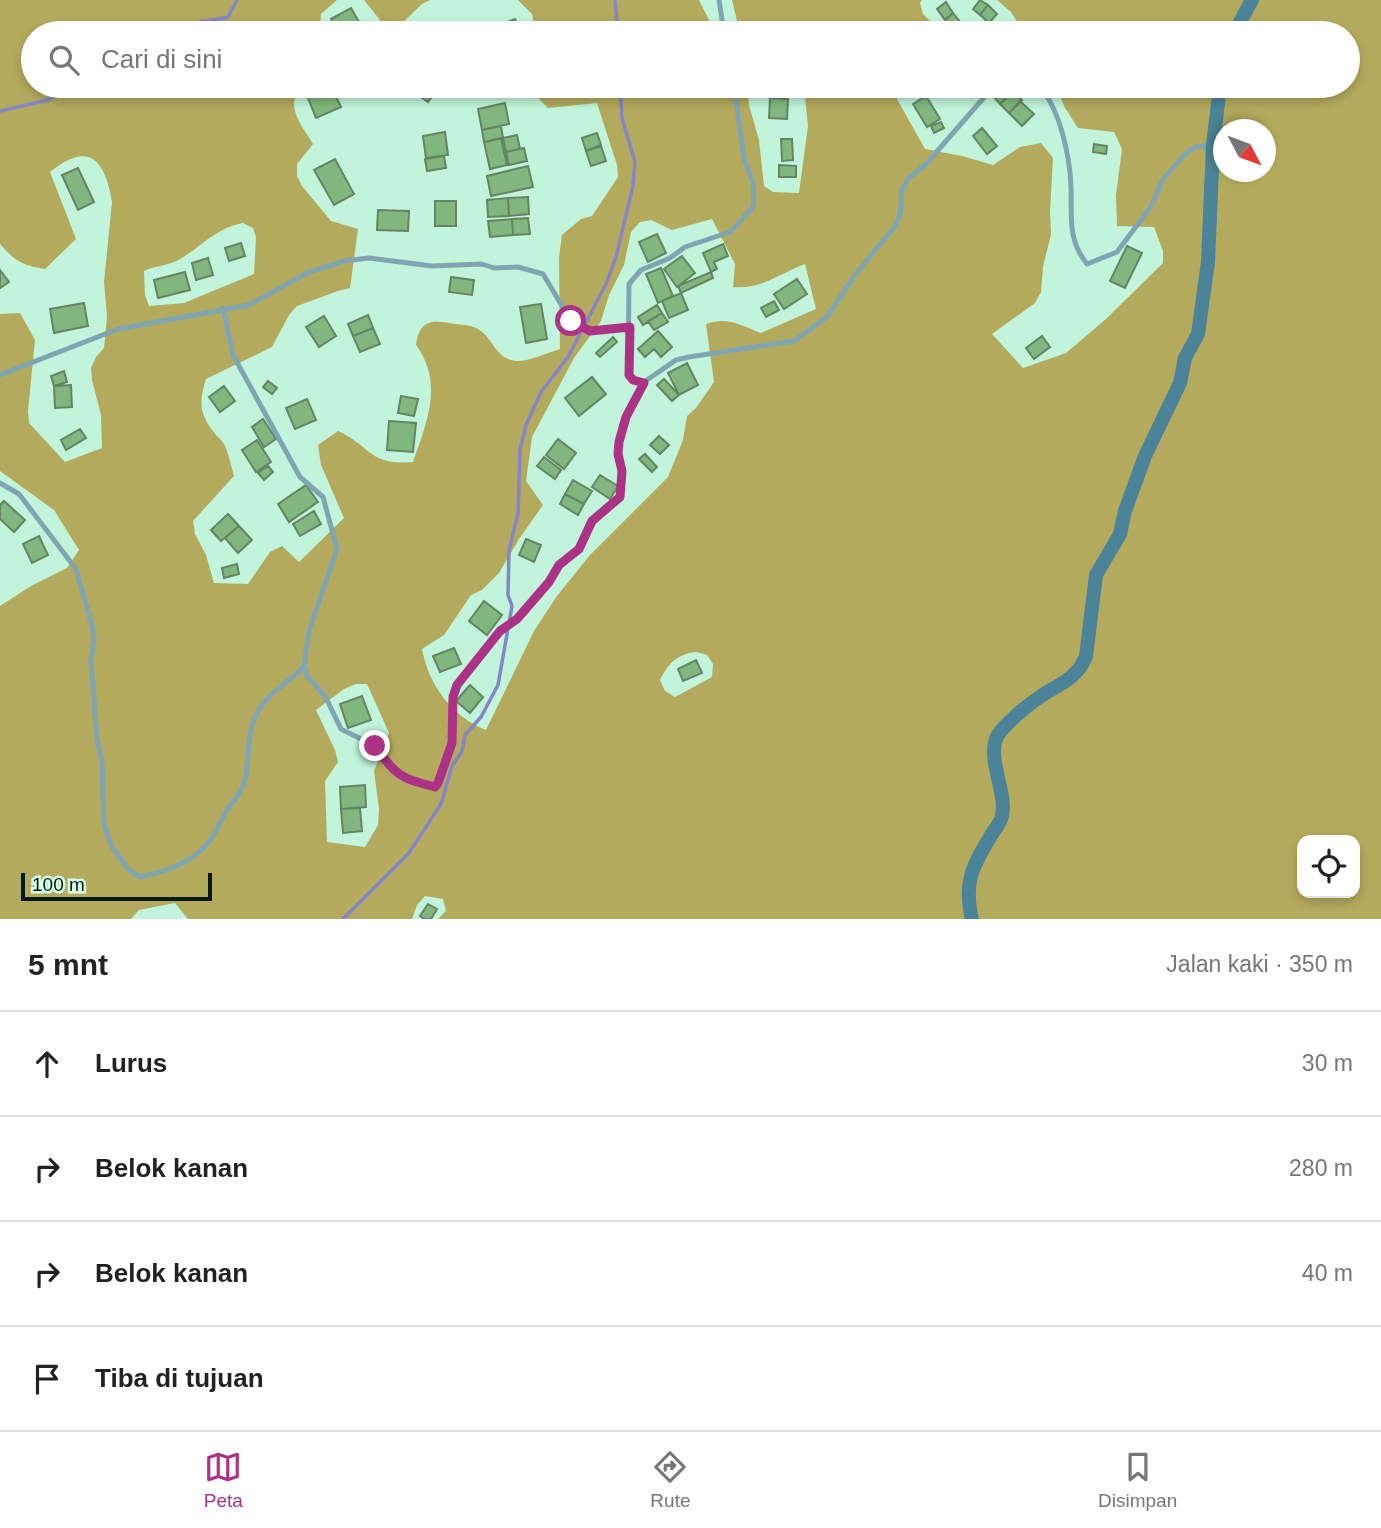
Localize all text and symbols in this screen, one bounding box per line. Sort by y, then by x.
search box [21,21,1360,98]
icon: search [45,41,83,79]
text: Cari di sini [101,44,222,74]
north arrow [1213,119,1276,182]
route start [555,305,586,336]
route end [359,730,390,761]
map controls [1297,835,1360,898]
button: locate [1297,835,1360,898]
scale bar [21,870,212,902]
text: 100 m [32,874,85,895]
text: 5 mnt [28,948,108,981]
text: Jalan kaki · 350 m [1166,951,1353,977]
icon: ahead [28,1045,66,1083]
text: Lurus [95,1048,167,1078]
text: 30 m [1302,1050,1353,1076]
icon: right [28,1150,66,1188]
text: Belok kanan [95,1153,248,1183]
text: 280 m [1289,1155,1353,1181]
icon: right [28,1255,66,1293]
text: Belok kanan [95,1258,248,1288]
text: 40 m [1302,1260,1353,1286]
icon: arrive [28,1360,66,1398]
text: Tiba di tujuan [95,1363,264,1393]
tab: Peta [204,1448,243,1512]
tab: Rute [650,1448,691,1512]
tab: Disimpan [1098,1448,1177,1512]

